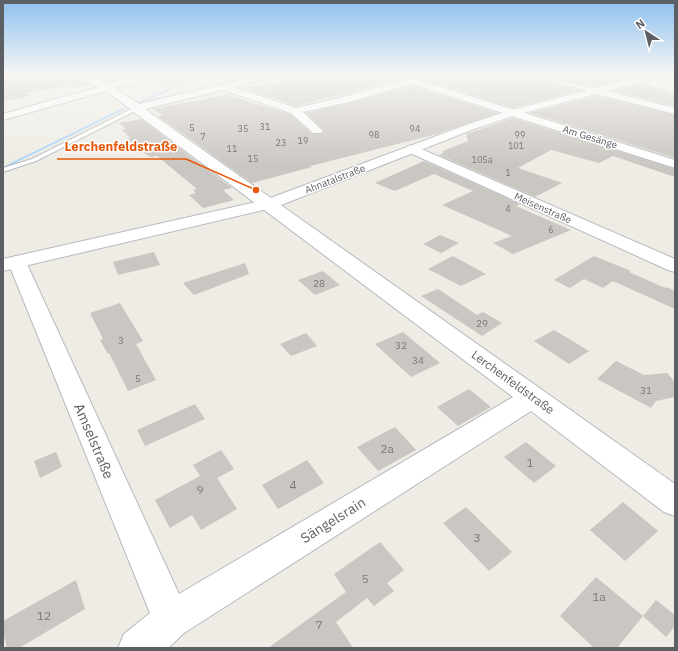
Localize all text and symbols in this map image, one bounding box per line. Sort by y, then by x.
north arrow [626,12,666,52]
text: N [633,16,647,32]
house number: 31 [260,121,270,132]
house number: 5 [189,122,195,133]
house number: 35 [238,123,248,134]
house number: 94 [410,123,420,134]
street label: Am Gesänge [561,123,619,152]
house number: 98 [369,129,379,140]
house number: 99 [515,129,525,140]
house number: 7 [200,131,206,142]
callout: Lerchenfeldstraße [57,134,186,159]
house number: 19 [298,135,308,146]
house number: 23 [276,137,286,148]
text: Lerchenfeldstraße [65,138,177,155]
house number: 101 [508,140,524,151]
house number: 11 [227,143,237,154]
house number: 15 [248,153,258,164]
house number: 105a [471,154,493,165]
street label: Ahnatalstraße [303,161,368,197]
house number: 1 [505,167,511,178]
street label: Meisenstraße [512,190,574,227]
house number: 4 [505,203,511,214]
house number: 6 [548,224,554,235]
house number: 28 [313,277,325,290]
house number: 29 [476,317,488,330]
house number: 3 [118,334,124,347]
house number: 32 [395,339,407,352]
street label: Lerchenfeldstraße [469,347,558,417]
house number: 34 [412,354,424,367]
house number: 5 [135,372,141,385]
house number: 31 [640,384,652,397]
street label: Amselstraße [70,400,118,482]
house number: 2a [380,441,394,456]
house number: 1 [526,455,534,470]
house number: 4 [289,477,297,492]
house number: 9 [196,482,204,497]
street label: Sängelsrain [297,493,369,547]
house number: 3 [473,530,481,545]
house number: 5 [361,571,369,586]
house number: 1a [592,589,606,604]
house number: 12 [37,608,51,623]
house number: 7 [315,617,323,632]

